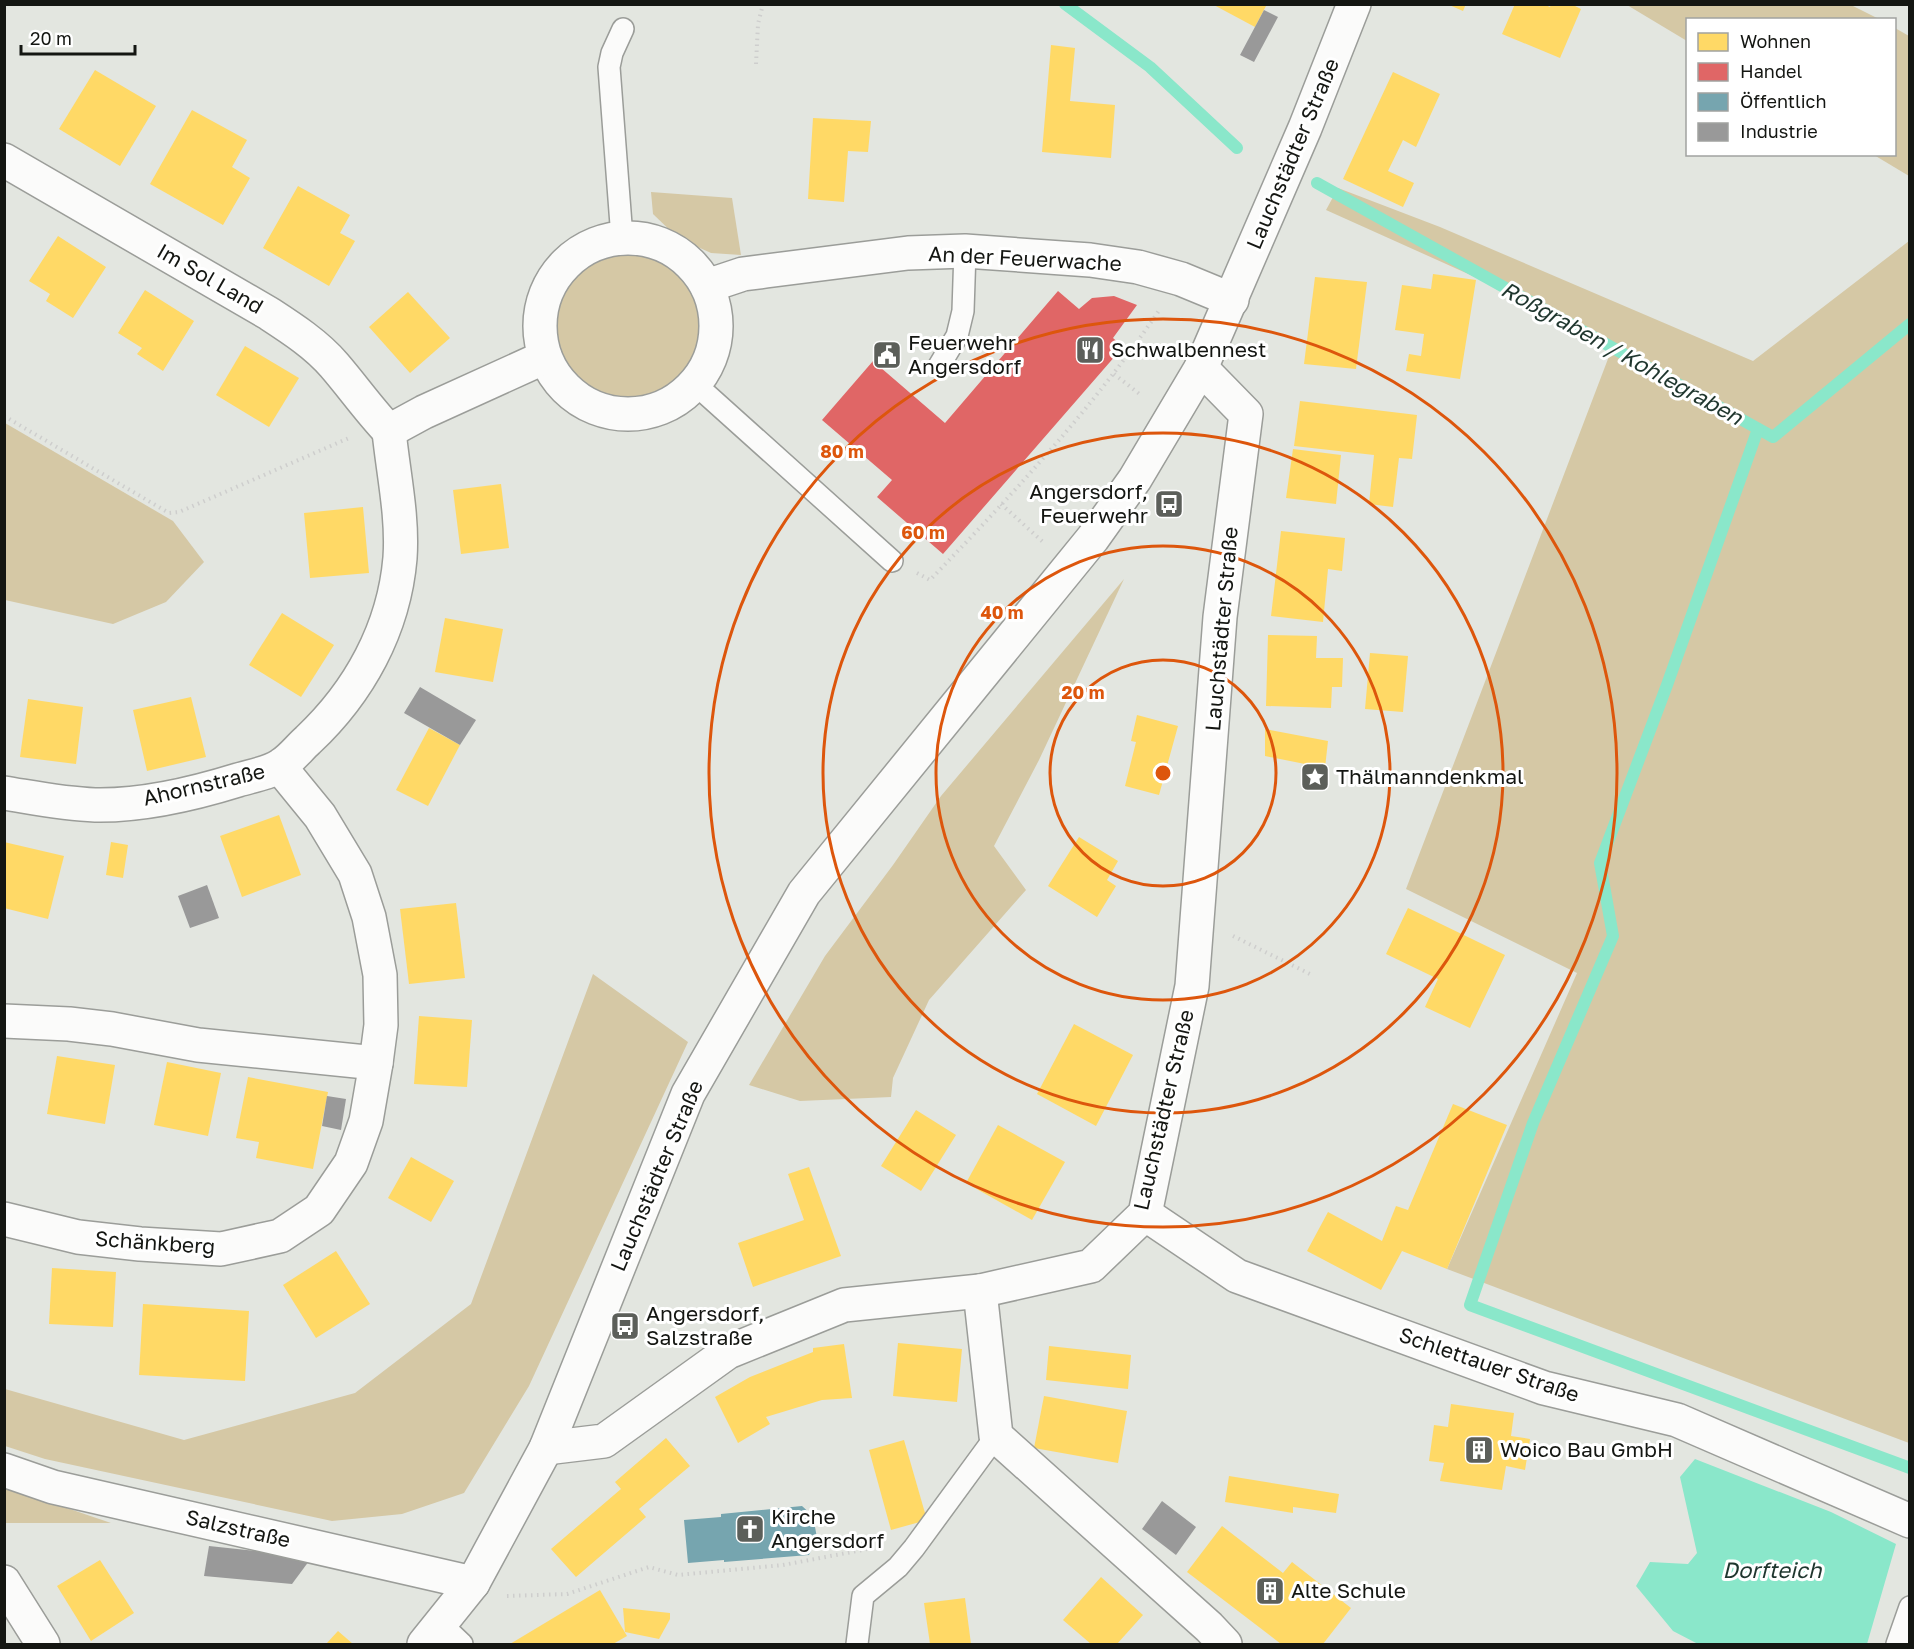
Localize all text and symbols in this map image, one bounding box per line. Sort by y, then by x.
scale bar [21,18,135,56]
legend [1686,18,1896,156]
text: 20 m [30,27,72,49]
text: Wohnen [1740,30,1811,52]
street label: Lauchstädter Straße [1240,54,1344,253]
text: Handel [1740,60,1802,82]
text: Öffentlich [1740,90,1826,112]
text: Industrie [1740,120,1818,142]
street label: Im Sol Land [153,237,268,319]
street label: An der Feuerwache [928,240,1122,276]
water label: Roßgraben / Kohlegraben [1497,275,1749,431]
place label: Feuerwehr Angersdorf [908,329,1022,379]
restaurant icon: Schwalbennest [1074,334,1106,366]
place label: Schwalbennest [1111,336,1266,362]
public building icon: Feuerwehr Angersdorf [871,339,903,371]
text: 80 m [820,440,864,462]
place label: Angersdorf, Feuerwehr [1029,478,1148,528]
bus stop icon: Angersdorf, Feuerwehr [1153,488,1185,520]
text: 60 m [901,521,945,543]
street label: Lauchstädter Straße [1199,526,1243,732]
text: 40 m [980,601,1024,623]
text: 20 m [1062,681,1104,703]
street label: Ahornstraße [140,757,267,811]
place icon: Thälmanndenkmal [1299,761,1331,793]
centre of rings [1153,763,1173,783]
place label: Thälmanndenkmal [1336,763,1524,789]
street label: Lauchstädter Straße [1127,1007,1199,1213]
street label: Lauchstädter Straße [604,1076,708,1275]
street label: Schänkberg [94,1225,216,1259]
place label: Angersdorf, Salzstraße [646,1300,765,1350]
bus stop icon: Angersdorf, Salzstraße [609,1310,641,1342]
street label: Schlettauer Straße [1396,1321,1583,1407]
building icon: Woico Bau GmbH [1463,1434,1495,1466]
place label: Woico Bau GmbH [1500,1436,1673,1462]
street label: Salzstraße [183,1503,293,1553]
place label: Kirche Angersdorf [771,1503,885,1553]
church icon: Kirche Angersdorf [734,1513,766,1545]
water label: Dorfteich [1723,1556,1823,1583]
building icon: Alte Schule [1254,1575,1286,1607]
place label: Alte Schule [1291,1577,1406,1603]

